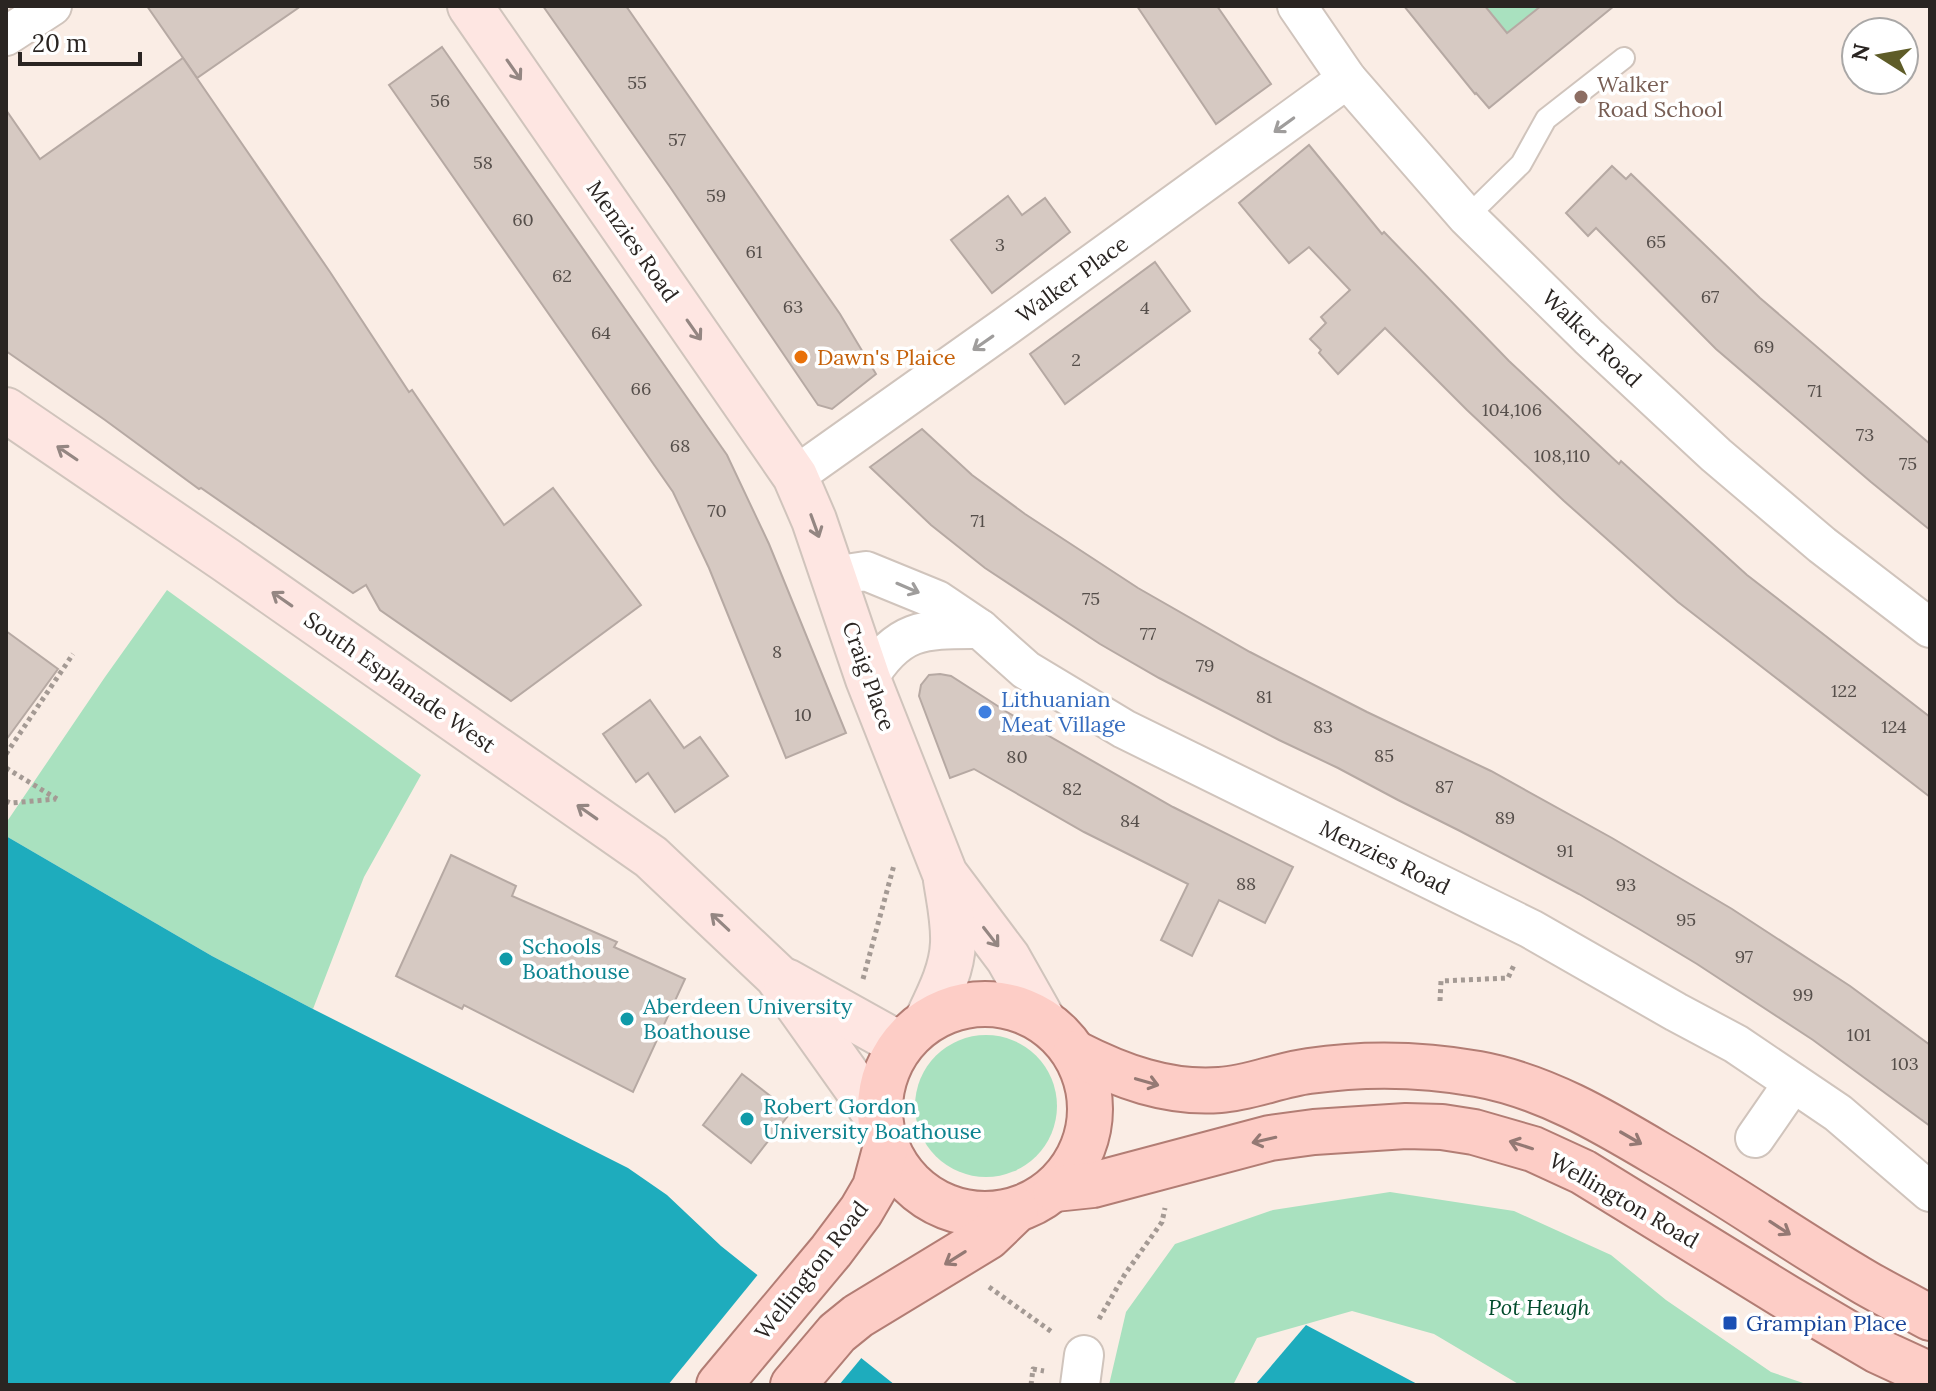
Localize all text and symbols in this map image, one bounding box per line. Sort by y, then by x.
scale bar [20,16,140,66]
north arrow [1840,16,1920,96]
text: 20 m [32,28,88,59]
text: N [1845,41,1876,63]
one-way arrow [506,59,522,81]
place label: Walker Road School [1597,70,1723,123]
house number: 55 [627,71,647,94]
marker: Walker Road School [1572,88,1590,106]
house number: 56 [430,89,450,112]
one-way arrow [1274,116,1295,133]
house number: 57 [668,128,686,151]
house number: 58 [473,151,493,174]
street label: Menzies Road [581,175,685,307]
house number: 59 [706,184,726,207]
house number: 60 [512,208,534,231]
street label: Walker Place [1011,229,1133,329]
house number: 65 [1646,230,1666,253]
house number: 3 [995,233,1005,256]
house number: 61 [746,240,762,263]
house number: 62 [552,264,572,287]
street label: Walker Road [1536,283,1648,393]
house number: 67 [1701,285,1719,308]
house number: 63 [783,295,803,318]
house number: 4 [1140,296,1150,319]
one-way arrow [686,318,702,340]
house number: 64 [591,321,611,344]
one-way arrow [973,334,994,351]
house number: 69 [1754,335,1774,358]
place label: Dawn's Plaice [817,343,956,371]
marker: Dawn's Plaice [792,348,810,366]
house number: 2 [1071,348,1081,371]
house number: 66 [631,377,651,400]
house number: 71 [1808,379,1822,402]
house number: 104,106 [1482,398,1542,421]
house number: 73 [1856,423,1874,446]
house number: 68 [670,434,690,457]
one-way arrow [57,444,79,461]
house number: 108,110 [1534,444,1590,467]
house number: 75 [1899,452,1917,475]
house number: 70 [707,499,727,522]
house number: 71 [971,509,985,532]
one-way arrow [809,513,823,538]
one-way arrow [895,581,920,596]
house number: 75 [1082,587,1100,610]
one-way arrow [272,591,294,607]
street label: South Esplanade West [299,605,502,759]
street label: Craig Place [836,618,902,735]
house number: 77 [1140,622,1156,645]
house number: 8 [772,640,782,663]
house number: 79 [1196,654,1214,677]
house number: 122 [1831,679,1857,702]
place label: Lithuanian Meat Village [1001,685,1126,738]
house number: 81 [1256,685,1272,708]
house number: 10 [794,703,812,726]
marker: Lithuanian Meat Village [976,703,994,721]
house number: 83 [1313,715,1333,738]
house number: 124 [1881,715,1907,738]
house number: 85 [1374,744,1394,767]
house number: 80 [1006,745,1028,768]
house number: 87 [1435,775,1453,798]
house number: 82 [1062,777,1082,800]
one-way arrow [577,804,599,820]
house number: 89 [1495,806,1515,829]
house number: 84 [1120,809,1140,832]
street label: Menzies Road [1315,813,1455,901]
house number: 91 [1557,839,1573,862]
house number: 88 [1236,872,1256,895]
house number: 93 [1616,873,1636,896]
house number: 95 [1676,908,1696,931]
one-way arrow [711,913,730,932]
one-way arrow [983,926,1000,947]
place label: Schools Boathouse [522,932,630,985]
house number: 97 [1735,945,1753,968]
marker: Schools Boathouse [497,950,515,968]
house number: 99 [1793,983,1813,1006]
place label: Aberdeen University Boathouse [642,992,853,1045]
marker: Aberdeen University Boathouse [618,1010,636,1028]
house number: 101 [1847,1023,1871,1046]
house number: 103 [1891,1052,1919,1075]
one-way arrow [1133,1076,1159,1091]
place label: Robert Gordon University Boathouse [763,1092,982,1145]
marker: Robert Gordon University Boathouse [738,1110,756,1128]
one-way arrow [1619,1130,1642,1146]
one-way arrow [1252,1134,1278,1149]
one-way arrow [1509,1137,1534,1151]
street label: Wellington Road [1544,1146,1704,1254]
street label: Wellington Road [748,1195,874,1345]
one-way arrow [1768,1219,1790,1236]
one-way arrow [944,1250,967,1266]
park label: Pot Heugh [1488,1293,1591,1321]
place label: Grampian Place [1746,1309,1907,1337]
marker: Grampian Place [1721,1314,1739,1332]

